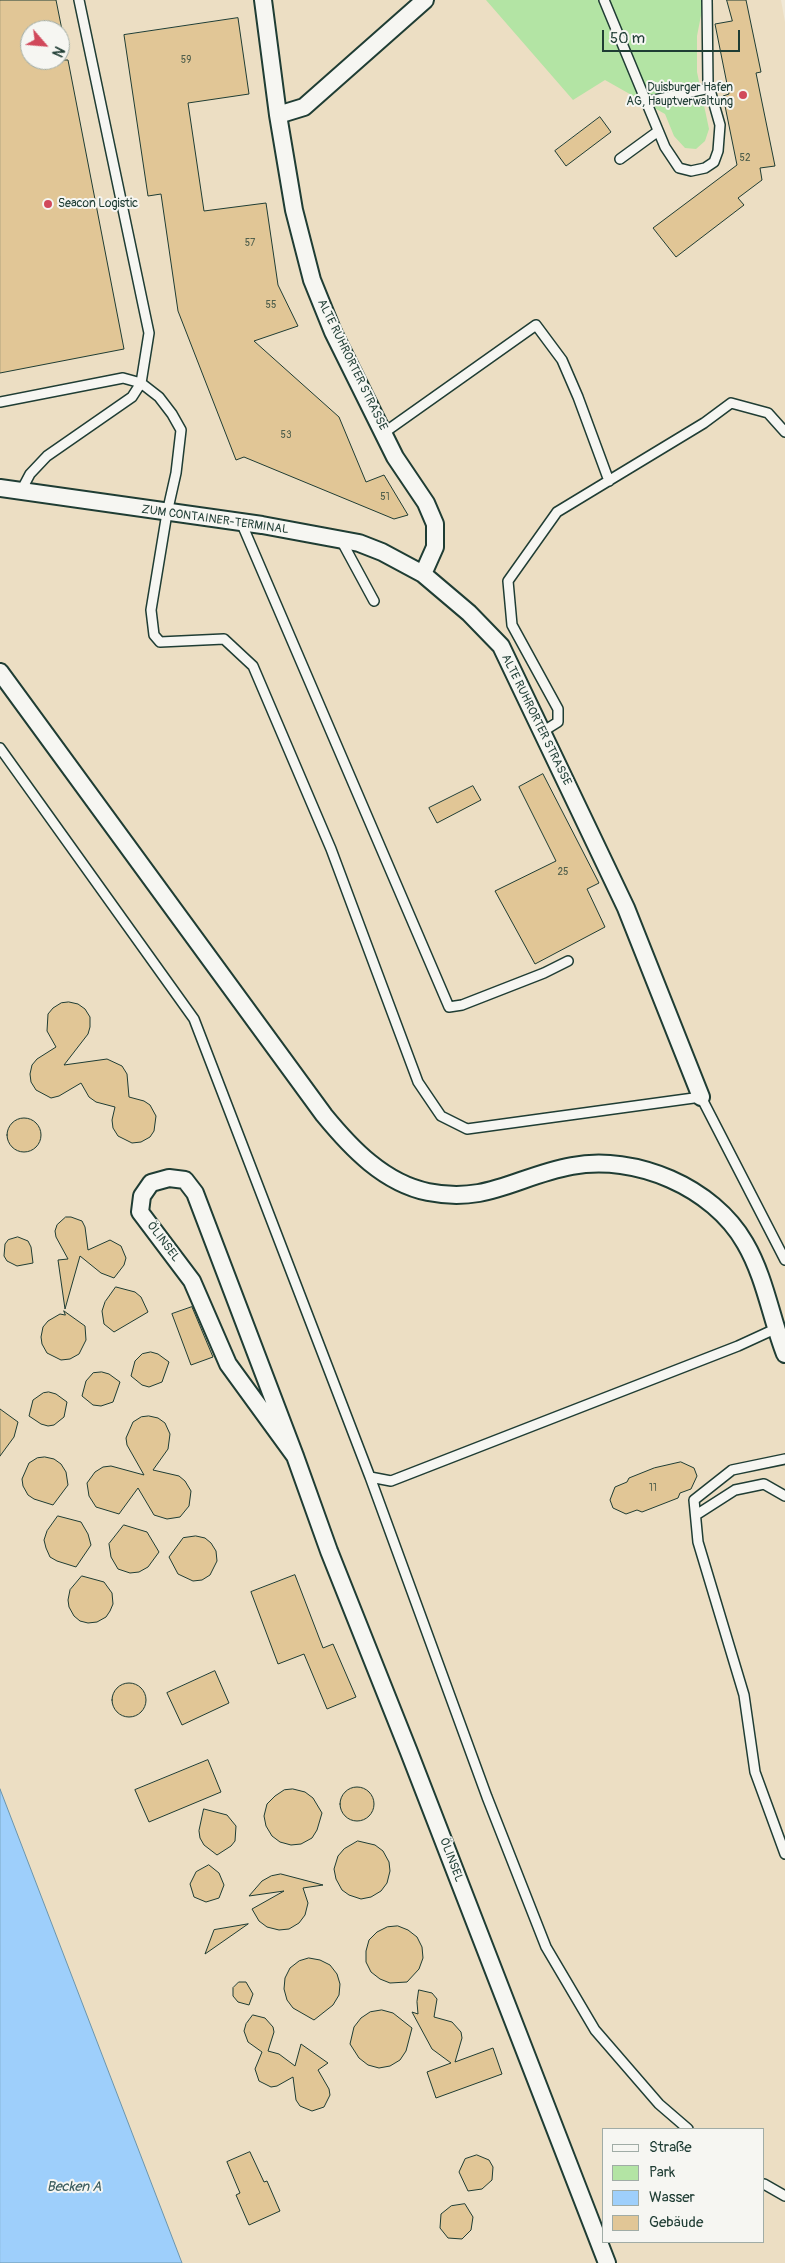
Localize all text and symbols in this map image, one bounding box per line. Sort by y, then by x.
north arrow [20,20,70,70]
scale bar [605,20,742,52]
text: 50 m [610,29,645,48]
text: N [48,44,68,60]
house number: 59 [181,54,191,66]
place label: Duisburger Hafen AG, Hauptverwaltung [626,81,733,109]
marker: Duisburger Hafen AG, Hauptverwaltung [737,89,749,101]
house number: 52 [739,152,751,164]
place label: Seacon Logistic [58,197,138,211]
marker: Seacon Logistic [42,198,54,210]
house number: 57 [245,237,255,249]
street label: ALTE RUHRORTER STRASSE [314,297,390,433]
house number: 55 [266,299,276,311]
house number: 53 [281,429,291,441]
house number: 51 [380,491,390,503]
street label: ZUM CONTAINER-TERMINAL [140,503,290,537]
street label: ALTE RUHRORTER STRASSE [498,652,574,788]
house number: 25 [557,866,569,878]
street label: ÖLINSEL [143,1219,183,1265]
house number: 11 [649,1482,657,1494]
street label: ÖLINSEL [436,1836,466,1884]
legend [602,2128,765,2243]
text: Straße [649,2138,692,2157]
text: Park [649,2163,675,2182]
water label: Becken A [47,2179,101,2195]
text: Wasser [649,2188,695,2207]
text: Gebäude [649,2213,703,2232]

